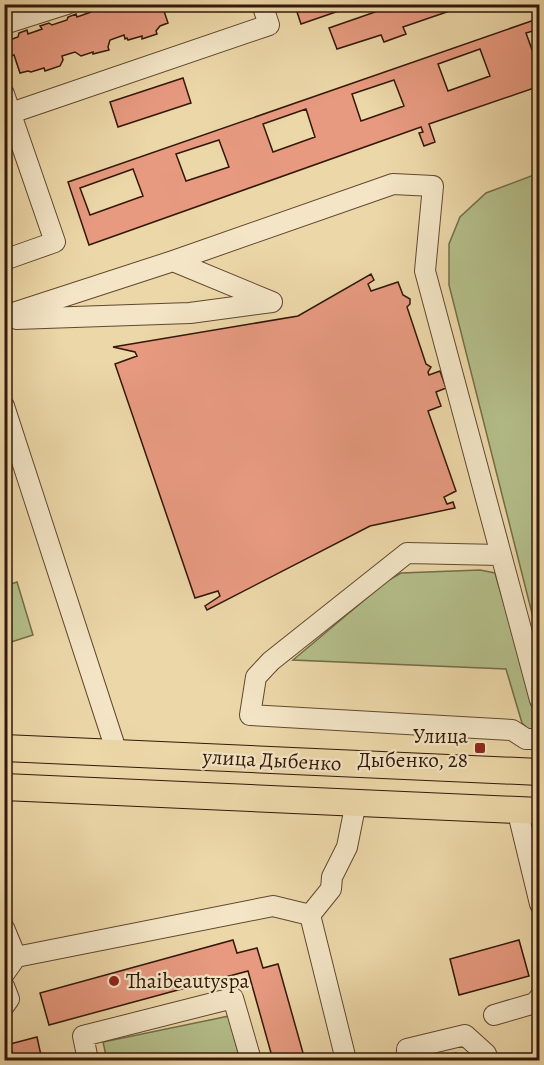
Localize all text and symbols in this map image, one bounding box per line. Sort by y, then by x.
place label: Улица Дыбенко, 28 [357,722,468,774]
marker: Улица Дыбенко, 28 [473,741,487,755]
street label: улица Дыбенко [201,742,342,778]
place label: Thaibeautyspa [126,967,250,995]
marker: Thaibeautyspa [107,974,121,988]

